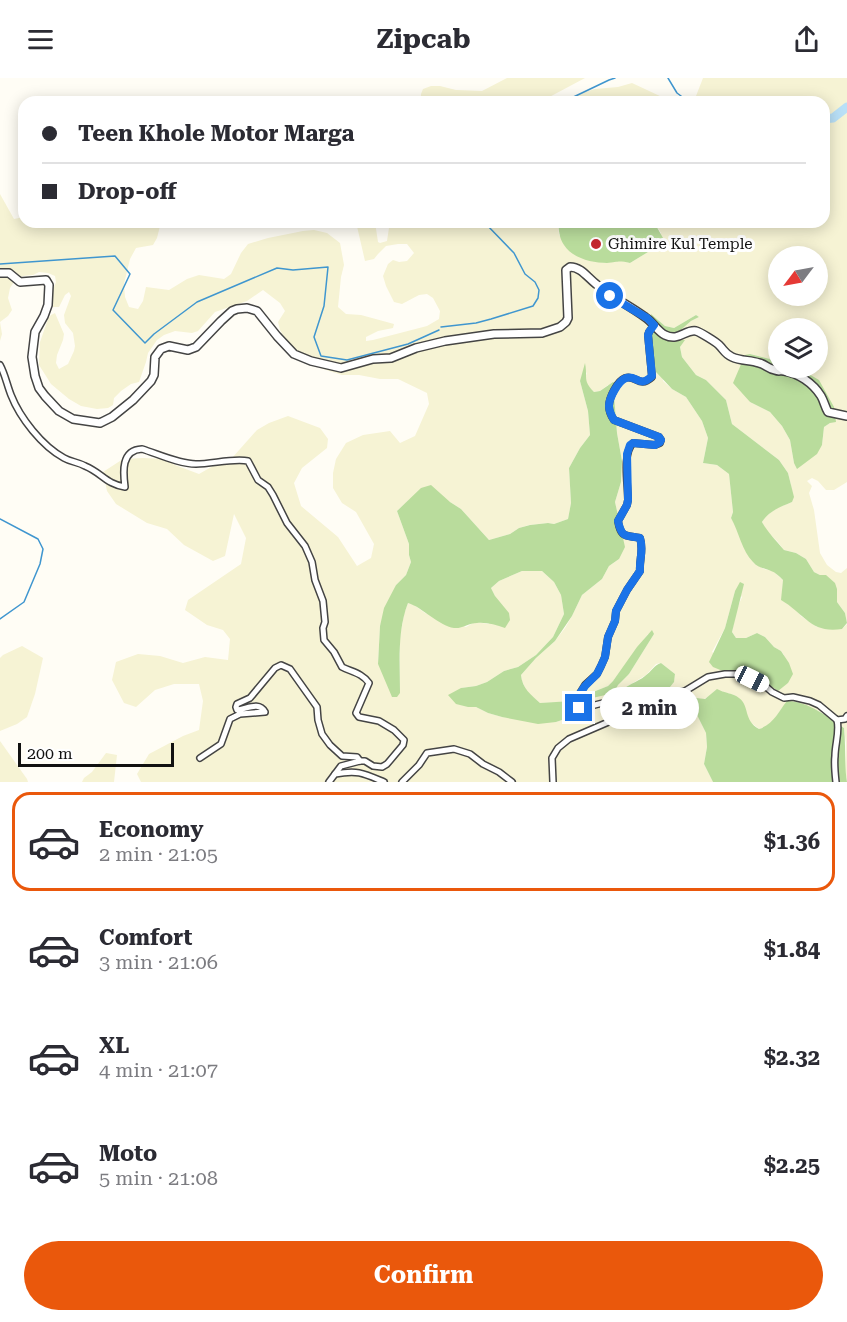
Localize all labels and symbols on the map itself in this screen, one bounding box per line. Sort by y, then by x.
place label: Ghimire Kul Temple [608,235,753,253]
marker: Ghimire Kul Temple [589,237,603,251]
north arrow [768,246,828,306]
route start [596,282,623,309]
car [732,663,772,695]
callout: 2 min [600,687,699,729]
route end [565,694,592,721]
scale bar [18,740,174,768]

